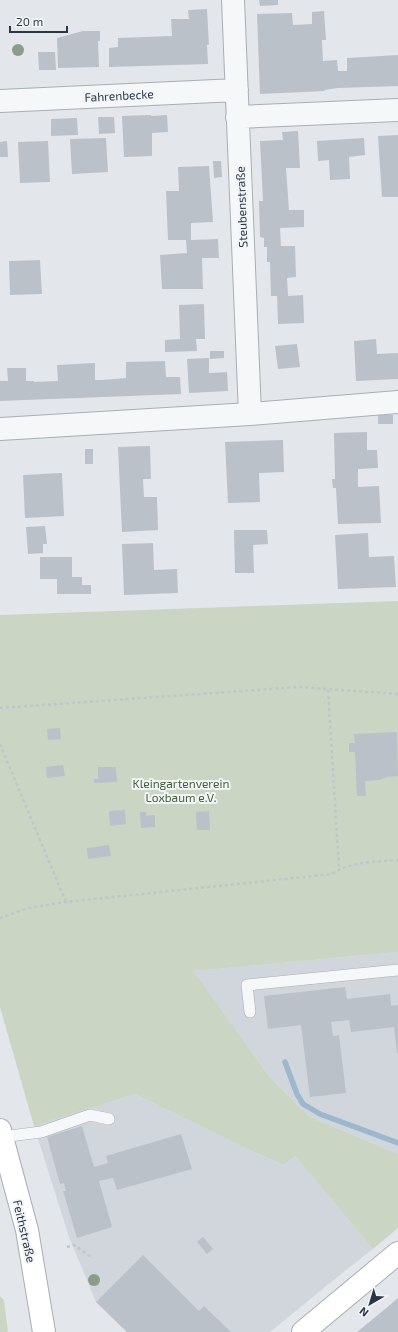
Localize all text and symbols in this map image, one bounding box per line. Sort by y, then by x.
scale bar [10,8,67,34]
text: 20 m [16,14,43,28]
street label: Fahrenbecke [84,86,154,104]
street label: Steubenstraße [233,166,249,248]
park label: Kleingartenverein Loxbaum e.V. [133,776,229,804]
street label: Feithstraße [11,1198,39,1264]
north arrow [350,1284,390,1324]
text: N [356,1305,371,1320]

